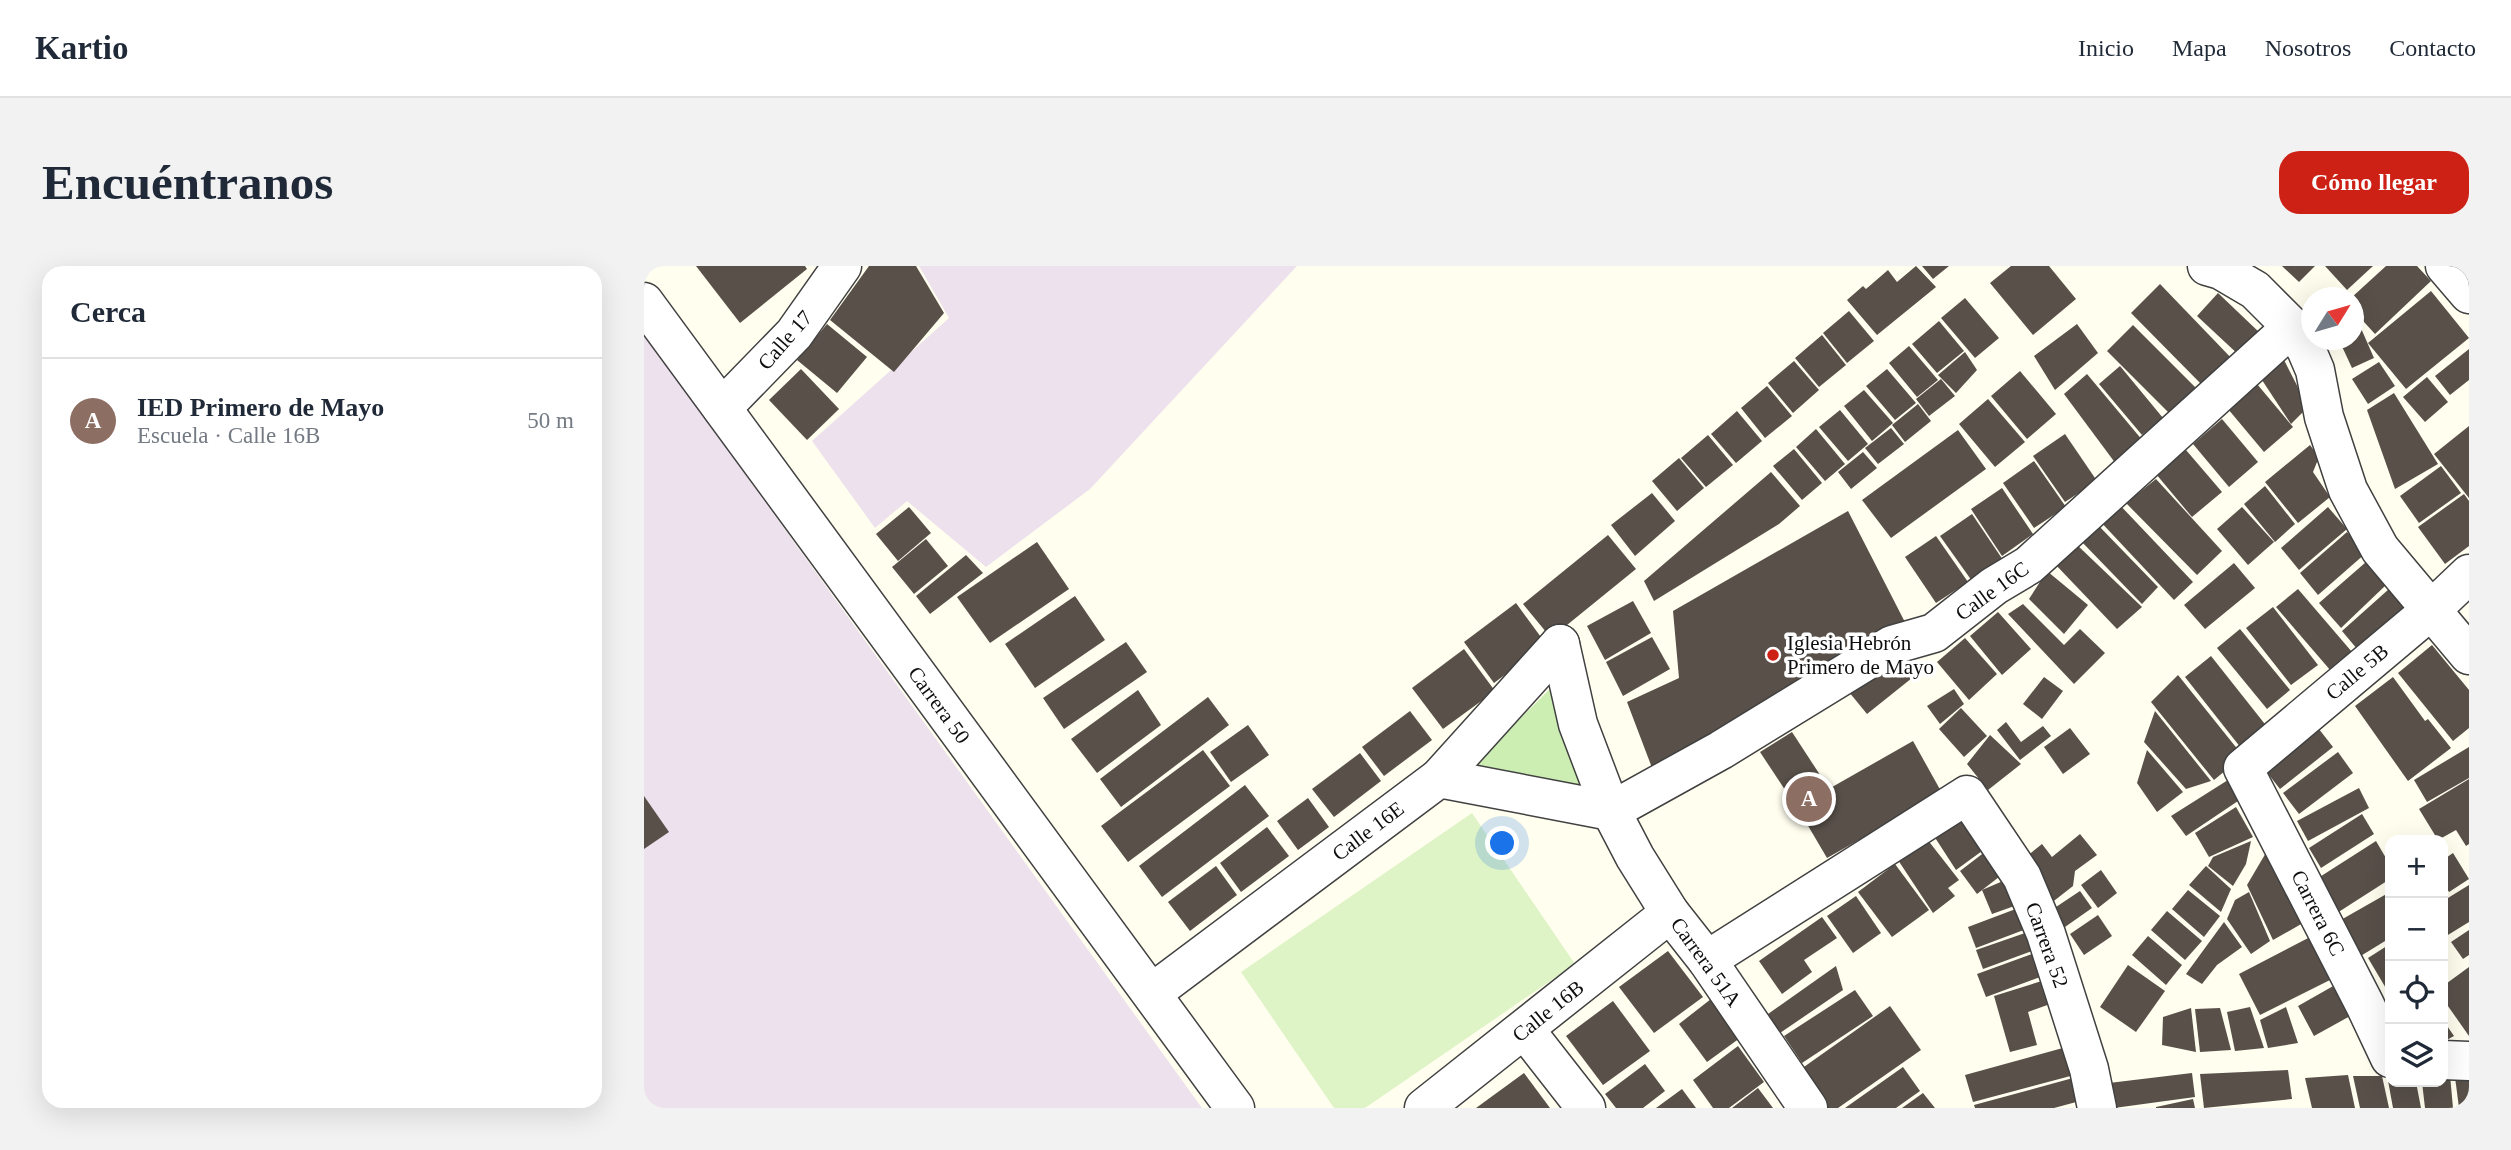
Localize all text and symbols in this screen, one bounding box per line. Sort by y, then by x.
text: Kartio [35,30,128,66]
text: Inicio [2078,35,2134,61]
text: Mapa [2172,35,2227,61]
text: Nosotros [2265,35,2351,61]
text: Contacto [2389,35,2476,61]
button: Cómo llegar [2279,151,2469,214]
text: Encuéntranos [42,155,333,210]
north arrow [2301,287,2364,350]
text: Cerca [70,295,146,328]
street label: Calle 17 [753,305,817,375]
text: IED Primero de Mayo [137,393,384,422]
text: A [85,408,101,433]
text: 50 m [527,408,574,433]
text: Escuela · Calle 16B [137,423,320,448]
street label: Calle 16C [1951,556,2033,626]
place label: Iglesia Hebrón Primero de Mayo [1787,631,1934,679]
street label: Calle 5B [2321,639,2393,705]
marker: Iglesia Hebrón Primero de Mayo [1765,647,1781,663]
street label: Carrera 50 [903,662,975,748]
pin: A [1786,773,1832,825]
street label: Calle 16E [1327,796,1409,866]
your location [1485,826,1519,860]
map controls [2385,835,2448,1087]
button: + [2385,835,2448,898]
street label: Carrera 6C [2286,866,2350,960]
button: − [2385,898,2448,961]
street label: Carrera 52 [2020,899,2074,991]
street label: Carrera 51A [1666,913,1747,1012]
button: locate [2385,961,2448,1024]
street label: Calle 16B [1508,975,1588,1047]
button: layers [2385,1024,2448,1087]

